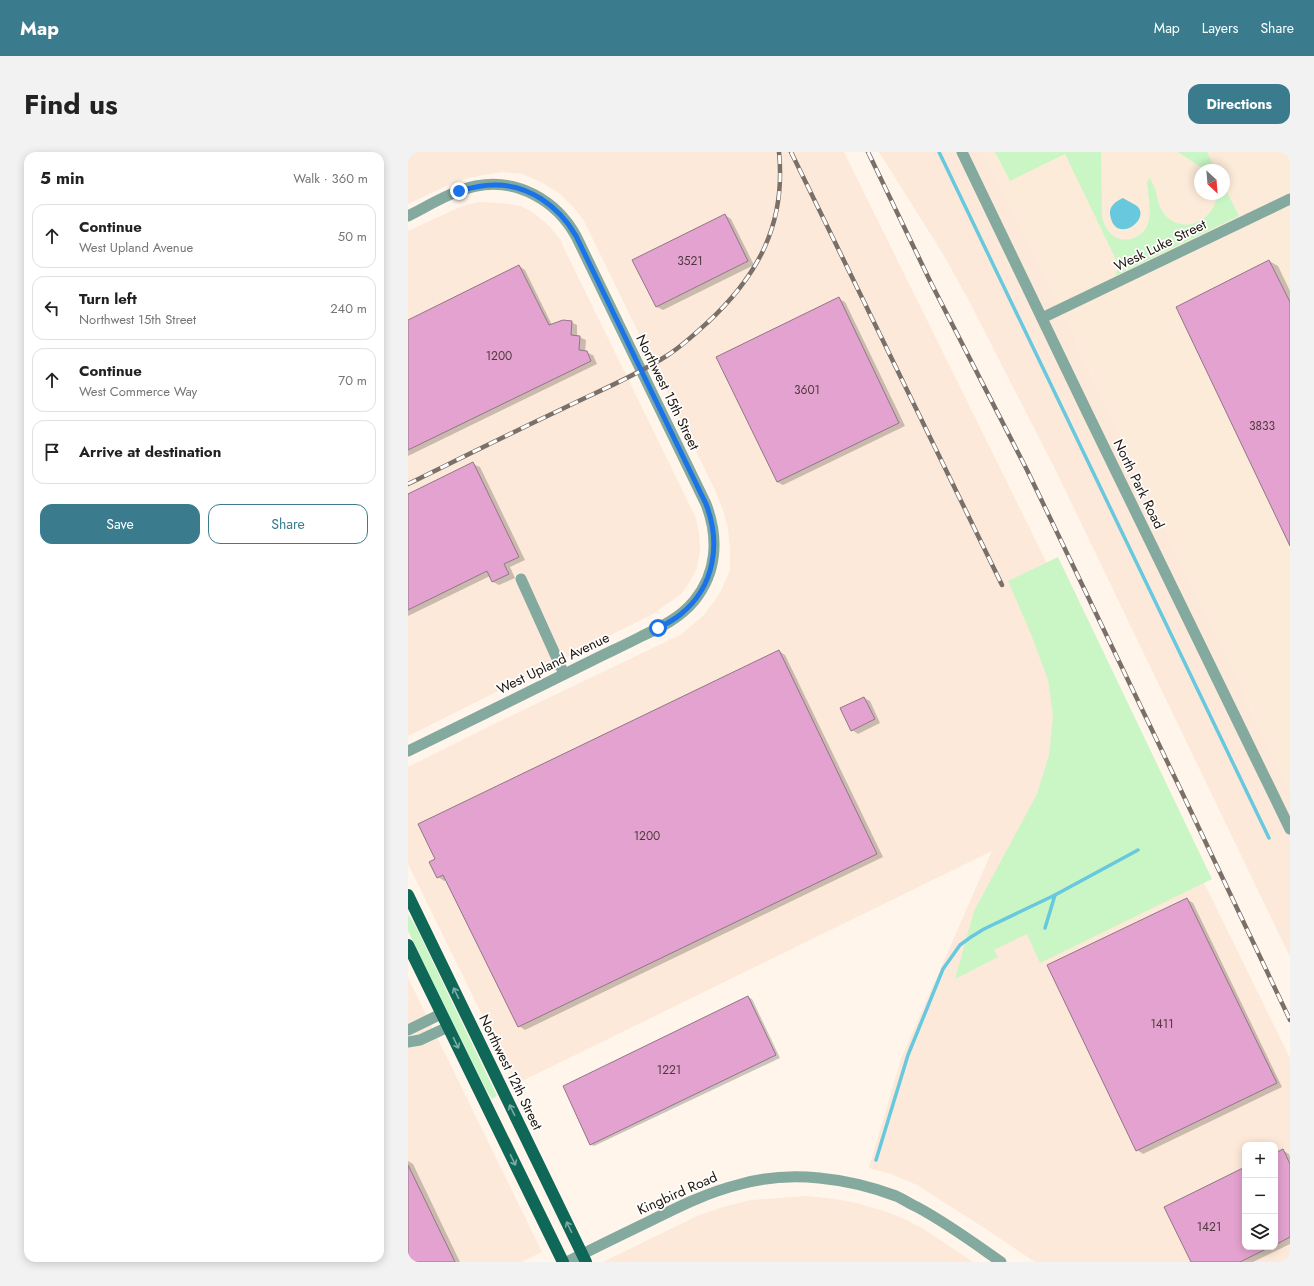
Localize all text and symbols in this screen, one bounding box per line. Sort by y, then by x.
text: Map [20,15,59,42]
text: Map [1154,18,1180,38]
text: Layers [1202,18,1238,38]
text: Share [1260,18,1294,38]
text: Find us [24,84,118,125]
button: Directions [1188,84,1290,124]
north arrow [1194,164,1230,200]
text: 5 min [40,166,84,190]
text: Walk · 360 m [293,169,368,188]
route end [450,182,468,200]
street label: Wesk Luke Street [1111,214,1210,276]
text: Continue [79,216,142,238]
icon: ahead [41,225,63,247]
text: 50 m [338,227,367,246]
text: West Upland Avenue [79,238,193,257]
house number: 3521 [677,252,703,270]
text: Turn left [79,288,137,310]
icon: left [41,297,63,319]
text: 240 m [330,299,367,318]
text: Northwest 15th Street [79,310,196,329]
street label: Northwest 15th Street [631,331,705,454]
house number: 1200 [486,347,512,365]
text: Continue [79,360,142,382]
icon: ahead [41,369,63,391]
text: 70 m [338,371,367,390]
house number: 3601 [794,381,820,399]
text: West Commerce Way [79,382,197,401]
house number: 3833 [1249,417,1276,435]
street label: North Park Road [1109,436,1169,532]
icon: arrive [41,441,63,463]
text: Arrive at destination [79,441,221,463]
button: Save [40,504,200,544]
button: Share [208,504,368,544]
route start [649,619,667,637]
street label: West Upland Avenue [493,627,613,699]
house number: 1200 [634,827,660,845]
one-way arrow [452,987,459,999]
street label: Northwest 12th Street [474,1011,548,1134]
house number: 1411 [1150,1015,1174,1033]
one-way arrow [453,1037,460,1049]
house number: 1221 [657,1061,681,1079]
one-way arrow [508,1104,515,1116]
map controls [1242,1142,1278,1250]
button: + [1242,1142,1278,1178]
one-way arrow [510,1153,517,1165]
street label: Kingbird Road [634,1166,720,1220]
button: − [1242,1178,1278,1214]
button: layers [1242,1214,1278,1250]
house number: 1421 [1197,1218,1221,1236]
one-way arrow [565,1221,572,1233]

